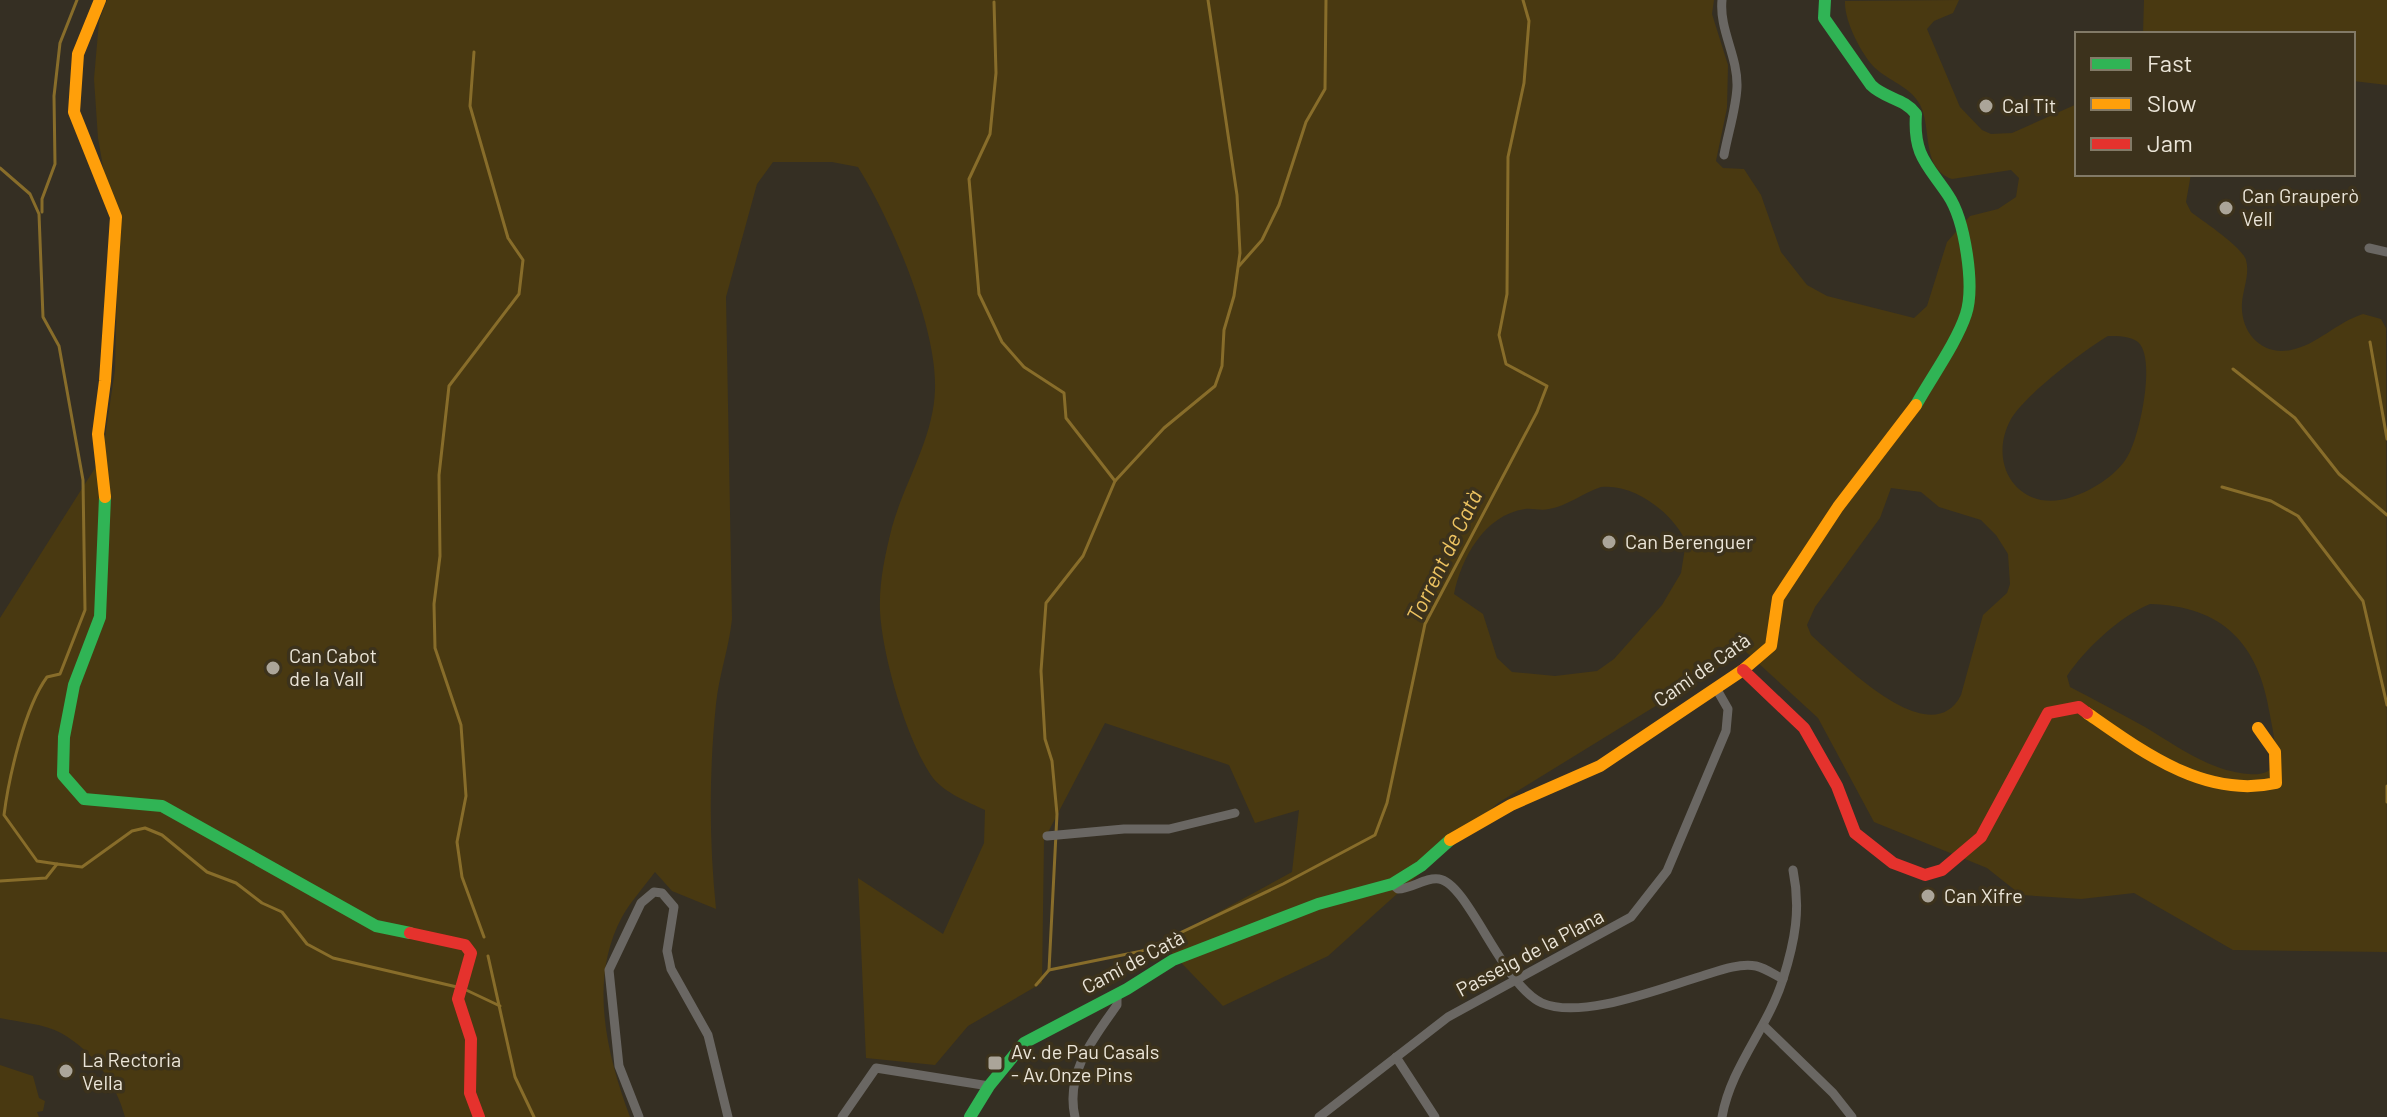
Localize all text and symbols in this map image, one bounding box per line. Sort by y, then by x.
legend [2075,32,2355,176]
text: Fast [2147,48,2192,77]
text: Slow [2147,88,2196,117]
place label: Cal Tit [2002,93,2056,117]
marker: Cal Tit [1977,97,1995,115]
text: Jam [2147,128,2193,157]
place label: Can Grauperò Vell [2242,183,2359,230]
marker: Can Grauperò Vell [2217,199,2235,217]
water label: Torrent de Catà [1400,486,1486,625]
place label: Can Berenguer [1625,529,1753,553]
marker: Can Berenguer [1600,533,1618,551]
street label: Camí de Catà [1649,627,1754,711]
place label: Can Cabot de la Vall [289,643,377,690]
marker: Can Cabot de la Vall [264,659,282,677]
place label: Can Xifre [1944,883,2023,907]
marker: Can Xifre [1919,887,1937,905]
street label: Passeig de la Plana [1452,903,1607,1001]
street label: Camí de Catà [1077,924,1188,998]
place label: Av. de Pau Casals - Av.Onze Pins [1011,1039,1159,1086]
place label: La Rectoria Vella [82,1047,181,1094]
marker: Av. de Pau Casals - Av.Onze Pins [986,1054,1004,1072]
marker: La Rectoria Vella [57,1062,75,1080]

